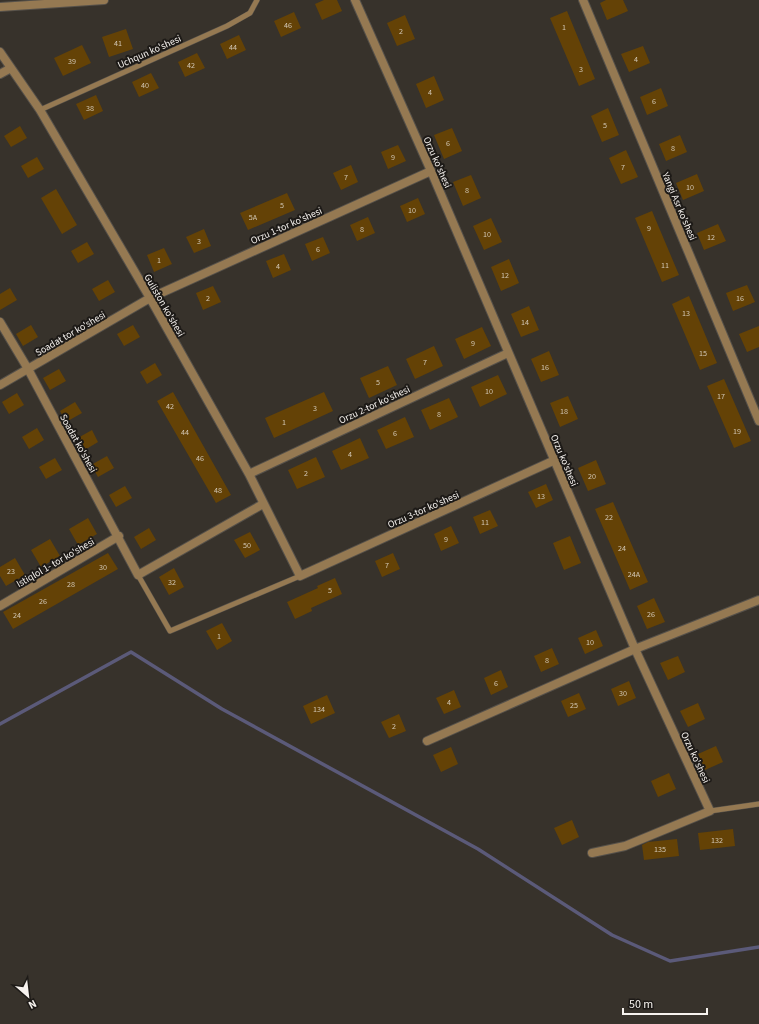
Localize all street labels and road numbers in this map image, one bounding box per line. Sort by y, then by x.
street label: Uchqun ko'shesi [115,32,183,72]
street label: Orzu ko'shesi [419,134,455,190]
street label: Yangi Asr ko'shesi [658,169,700,243]
street label: Orzu 1-tor ko'shesi [248,204,324,248]
street label: Guliston ko'shesi [141,272,188,339]
street label: Soadat tor ko'shesi [33,308,108,360]
street label: Orzu 2-tor ko'shesi [337,382,412,428]
street label: Soadat ko'shesi [56,412,100,475]
street label: Orzu ko'shesi [547,432,581,488]
street label: Orzu 3-tor ko'shesi [385,488,461,532]
street label: Istiqlol 1- tor ko'shesi [14,535,97,591]
street label: Orzu ko'shesi [677,729,713,785]

